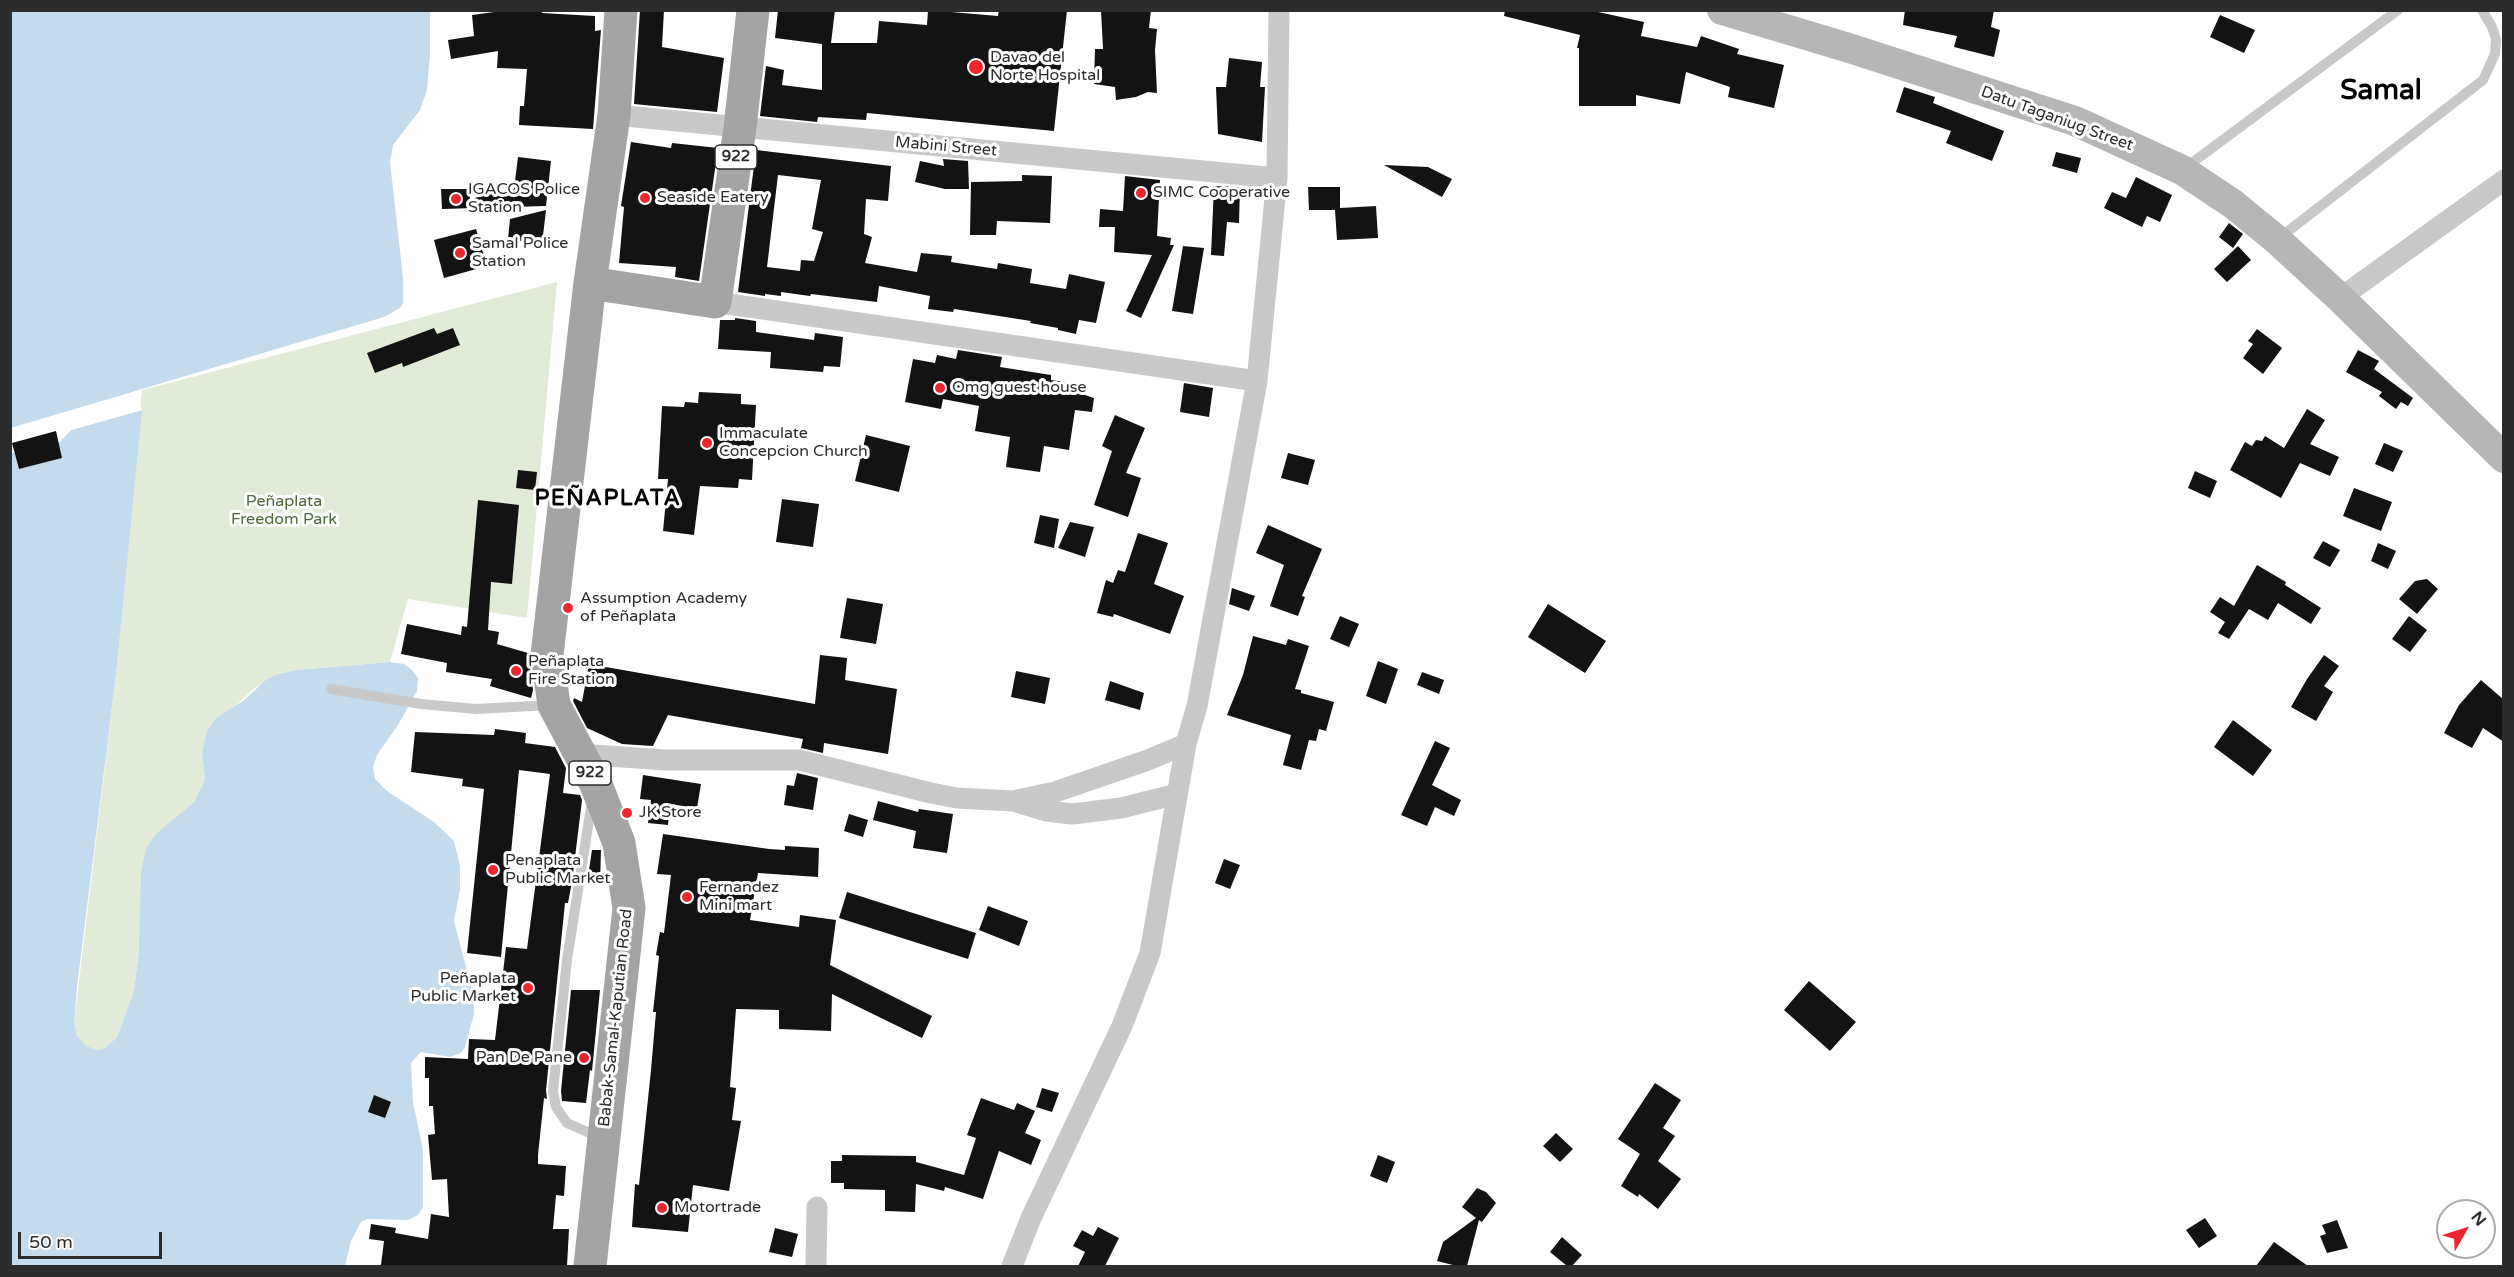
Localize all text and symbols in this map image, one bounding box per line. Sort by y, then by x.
place label: Davao del Norte Hospital [990,48,1100,86]
marker: Davao del Norte Hospital [967,58,985,76]
district label: Samal [2340,75,2422,109]
street label: Datu Taganiug Street [1978,83,2136,155]
street label: Mabini Street [894,133,998,161]
road number: 922 [715,145,757,169]
place label: IGACOS Police Station [468,180,580,218]
place label: SIMC Cooperative [1153,183,1290,203]
marker: SIMC Cooperative [1134,186,1148,200]
place label: Seaside Eatery [657,188,769,208]
marker: Seaside Eatery [638,191,652,205]
marker: IGACOS Police Station [449,192,463,206]
place label: Samal Police Station [472,234,568,272]
marker: Samal Police Station [453,246,467,260]
place label: Omg guest house [952,378,1087,398]
marker: Omg guest house [933,381,947,395]
place label: Immaculate Concepcion Church [719,424,868,462]
marker: Immaculate Concepcion Church [700,436,714,450]
district label: PEÑAPLATA [535,486,681,512]
park label: Peñaplata Freedom Park [231,492,337,530]
place label: Assumption Academy of Peñaplata [580,589,747,627]
marker: Assumption Academy of Peñaplata [561,601,575,615]
place label: Peñaplata Fire Station [528,652,615,690]
marker: Peñaplata Fire Station [509,664,523,678]
road number: 922 [569,761,611,785]
place label: JK Store [639,803,702,823]
marker: JK Store [620,806,634,820]
place label: Penaplata Public Market [505,851,610,889]
marker: Penaplata Public Market [486,863,500,877]
place label: Fernandez Mini mart [699,878,779,916]
marker: Fernandez Mini mart [680,890,694,904]
street label: Babak-Samal-Kaputian Road [595,908,637,1128]
place label: Peñaplata Public Market [411,969,516,1007]
marker: Peñaplata Public Market [521,981,535,995]
place label: Pan De Pane [476,1048,572,1068]
marker: Pan De Pane [577,1051,591,1065]
place label: Motortrade [674,1198,761,1218]
north arrow [2436,1199,2496,1259]
marker: Motortrade [655,1201,669,1215]
text: N [2467,1208,2490,1230]
scale bar [21,1220,165,1258]
text: 50 m [29,1231,73,1253]

